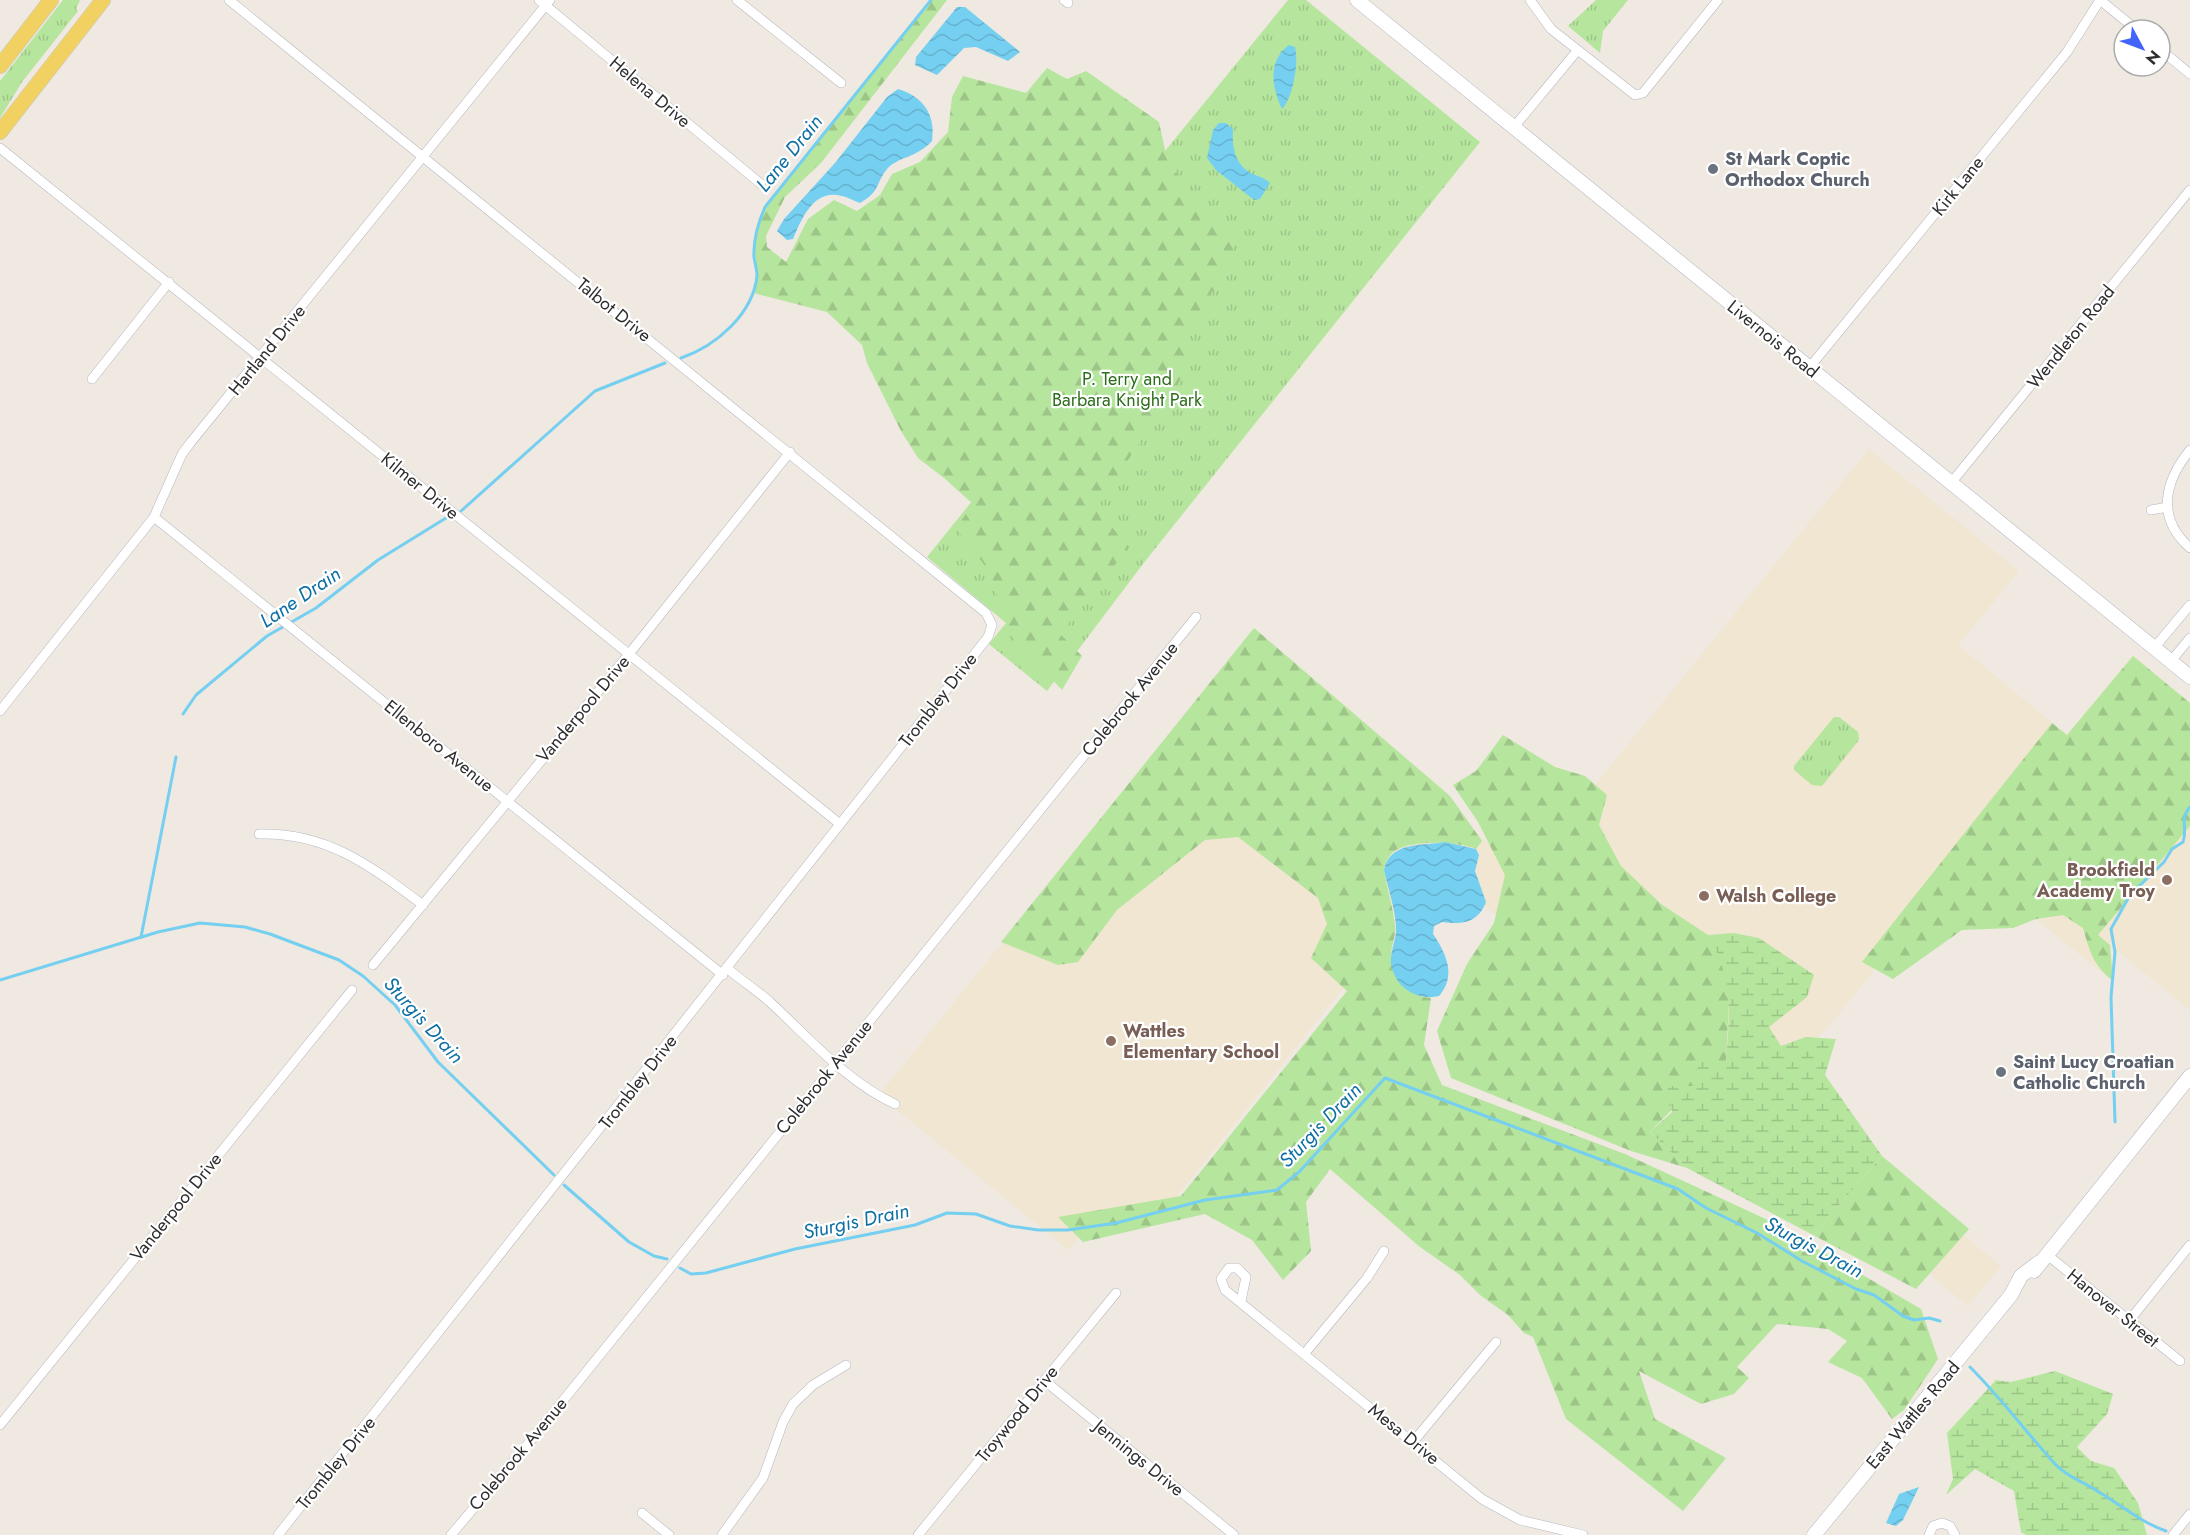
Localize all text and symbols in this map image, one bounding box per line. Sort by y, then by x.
north arrow [2112,18,2172,78]
text: N [2140,45,2166,70]
street label: Helena Drive [604,50,696,134]
water label: Lane Drain [749,108,830,198]
place label: St Mark Coptic Orthodox Church [1725,146,1870,193]
street label: Kirk Lane [1926,151,1990,221]
marker: St Mark Coptic Orthodox Church [1706,162,1720,176]
street label: Talbot Drive [571,272,657,348]
street label: Wendleton Road [2021,280,2121,394]
street label: Livernois Road [1722,294,1824,384]
street label: Hartland Drive [222,299,312,401]
park label: P. Terry and Barbara Knight Park [1052,366,1202,413]
street label: Kilmer Drive [375,446,465,526]
water label: Lane Drain [254,560,347,635]
street label: Colebrook Avenue [1076,636,1184,762]
street label: Trombley Drive [893,647,983,753]
street label: Vanderpool Drive [530,650,636,768]
street label: Ellenboro Avenue [379,694,499,798]
place label: Brookfield Academy Troy [2036,857,2156,904]
marker: Brookfield Academy Troy [2160,873,2174,887]
place label: Walsh College [1716,883,1836,909]
marker: Walsh College [1697,889,1711,903]
water label: Sturgis Drain [377,971,471,1070]
street label: Colebrook Avenue [770,1014,878,1140]
place label: Wattles Elementary School [1123,1018,1279,1065]
street label: Trombley Drive [593,1029,683,1135]
marker: Wattles Elementary School [1104,1034,1118,1048]
place label: Saint Lucy Croatian Catholic Church [2013,1049,2174,1096]
marker: Saint Lucy Croatian Catholic Church [1994,1065,2008,1079]
water label: Sturgis Drain [1272,1076,1368,1174]
street label: Vanderpool Drive [124,1147,228,1267]
water label: Sturgis Drain [800,1196,912,1247]
water label: Sturgis Drain [1759,1209,1868,1286]
street label: Hanover Street [2061,1263,2165,1354]
street label: East Wattles Road [1860,1355,1966,1475]
street label: Troywood Drive [970,1360,1064,1468]
street label: Colebrook Avenue [463,1392,573,1516]
street label: Mesa Drive [1363,1397,1445,1471]
street label: Trombley Drive [290,1411,382,1515]
street label: Jennings Drive [1087,1412,1190,1503]

